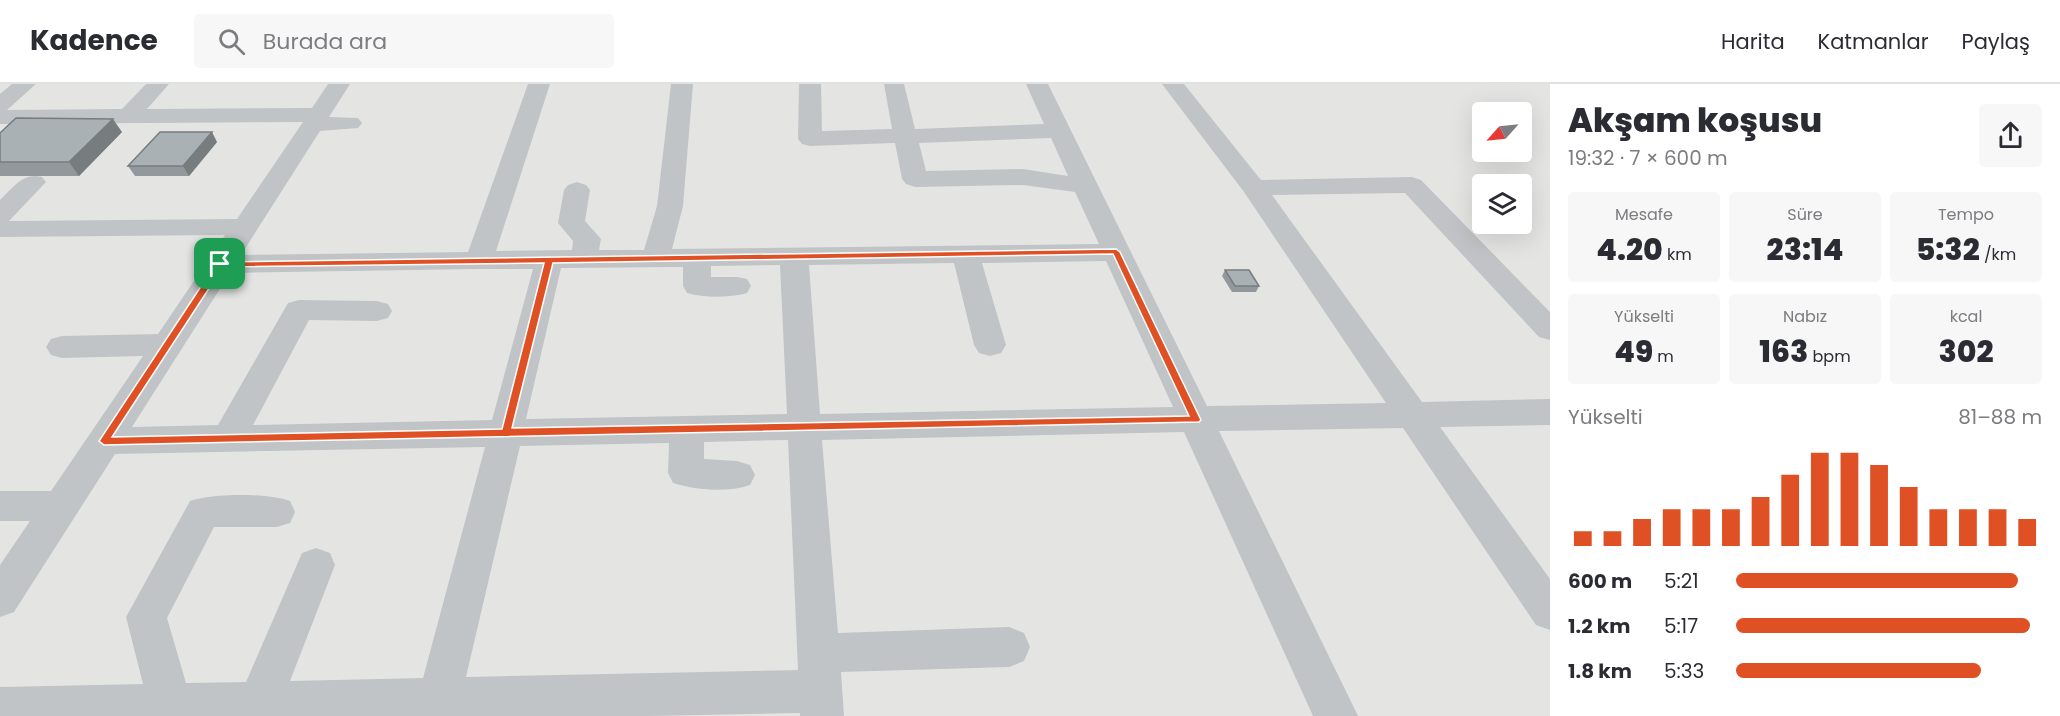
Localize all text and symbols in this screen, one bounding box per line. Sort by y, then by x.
search box [194,14,614,68]
text: Kadence [30,21,158,60]
icon: search [215,25,248,58]
text: Burada ara [263,26,387,57]
text: Harita [1721,27,1785,56]
text: Katmanlar [1818,27,1928,56]
text: Paylaş [1961,27,2030,56]
text: Akşam koşusu [1568,97,1822,144]
north arrow [1472,102,1532,162]
map controls [1472,102,1532,234]
button: share [1979,104,2042,167]
text: 19:32 · 7 × 600 m [1568,144,1728,172]
button: layers [1472,174,1532,234]
text: Mesafe [1615,203,1673,226]
text: Süre [1787,203,1823,226]
text: Tempo [1938,203,1994,226]
text: 4.20 [1596,228,1663,271]
text: 23:14 [1767,228,1843,271]
text: 5:32 [1916,228,1980,271]
pin [194,238,245,289]
text: km [1663,243,1692,266]
text: /km [1980,243,2016,266]
icon: arrive [203,247,236,280]
text: Yükselti [1614,305,1674,328]
text: Nabız [1783,305,1827,328]
text: kcal [1950,305,1982,328]
text: 49 [1614,330,1653,373]
text: 163 [1759,330,1808,373]
text: 302 [1938,330,1994,373]
text: m [1653,345,1674,368]
text: bpm [1808,345,1851,368]
text: Yükselti [1568,403,1643,431]
text: 81–88 m [1958,403,2042,431]
text: 600 m [1568,567,1632,595]
text: 5:21 [1664,567,1699,595]
text: 1.2 km [1568,612,1630,640]
text: 5:17 [1664,612,1698,640]
text: 1.8 km [1568,657,1632,685]
text: 5:33 [1664,657,1704,685]

